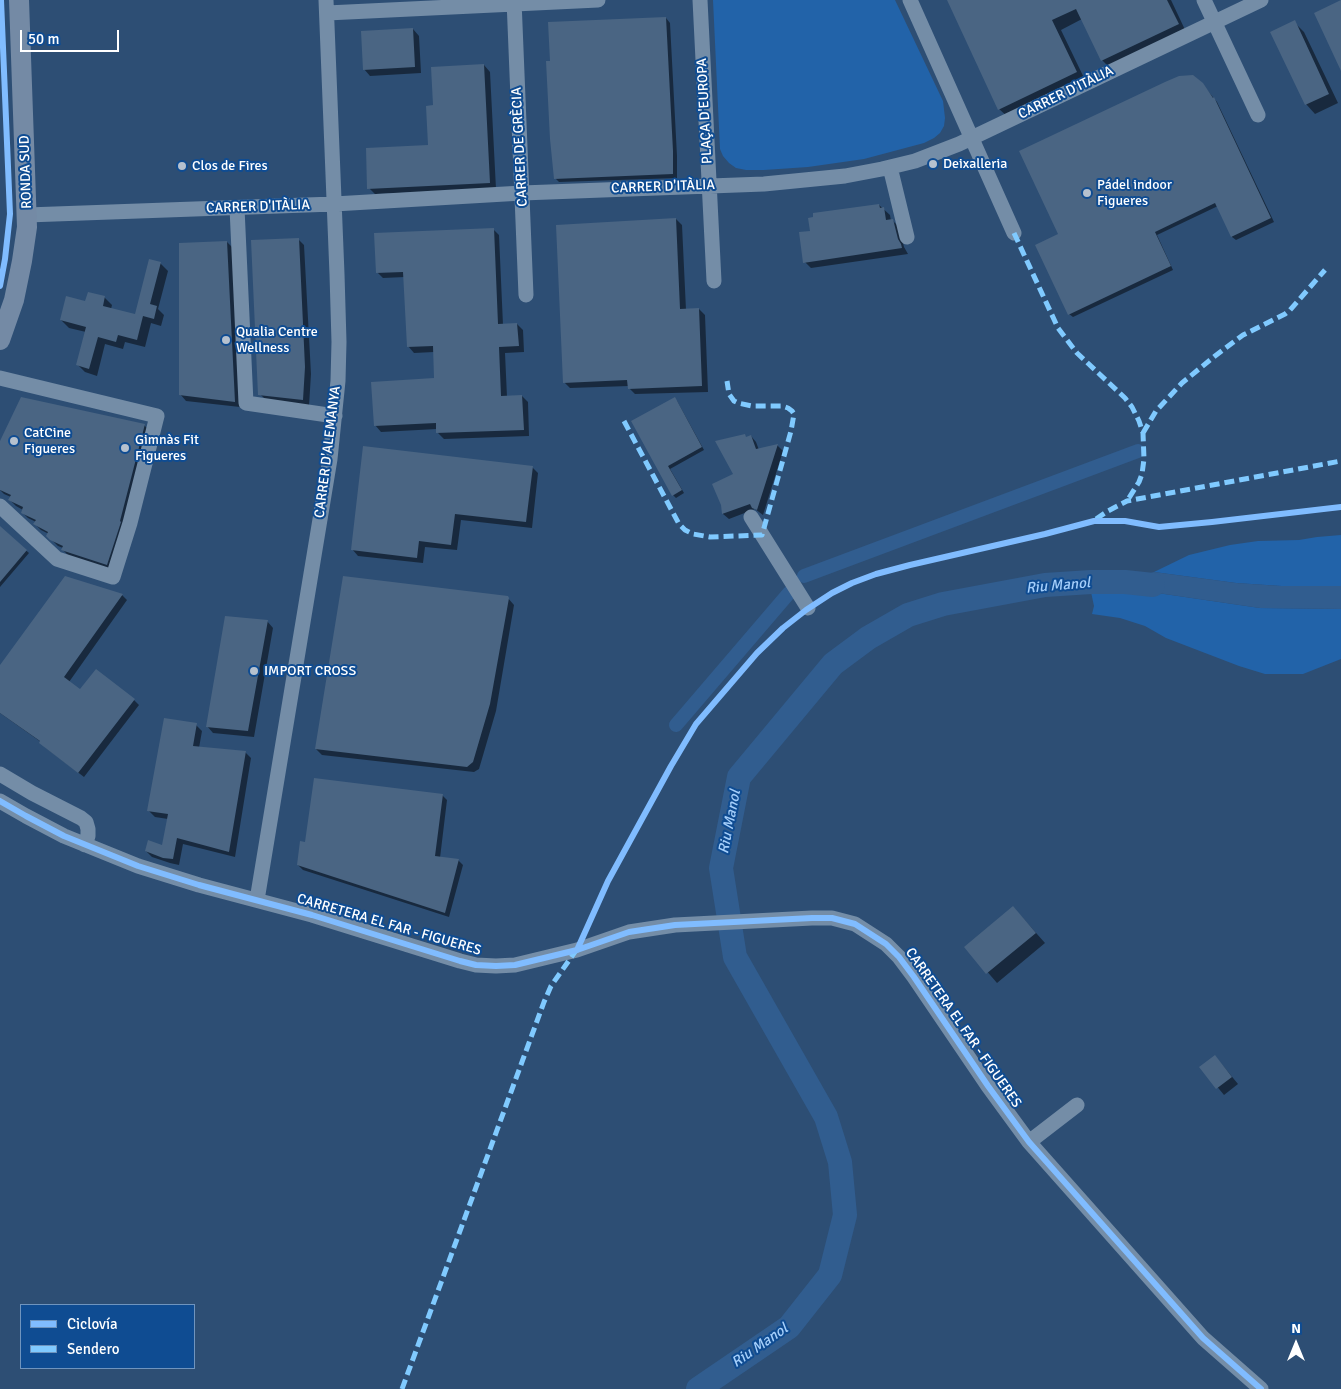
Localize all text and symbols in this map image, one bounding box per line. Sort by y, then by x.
scale bar [22,20,121,52]
text: 50 m [28,30,59,48]
street label: PLAÇA D'EUROPA [694,58,716,164]
street label: CARRER D'ITÀLIA [1016,63,1116,123]
street label: CARRER DE GRÈCIA [508,87,532,207]
street label: RONDA SUD [16,135,36,209]
place label: Deixalleria [943,156,1007,172]
place label: Clos de Fires [192,158,268,174]
marker: Deixalleria [927,158,939,170]
marker: Clos de Fires [176,160,188,172]
street label: CARRER D'ITÀLIA [611,177,715,197]
place label: Pádel indoor Figueres [1097,177,1172,210]
marker: Pádel indoor Figueres [1081,187,1093,199]
street label: CARRER D'ITÀLIA [206,197,310,217]
place label: Qualia Centre Wellness [236,324,318,357]
marker: Qualia Centre Wellness [220,334,232,346]
street label: CARRER D'ALEMANYA [312,385,344,519]
place label: CatCine Figueres [24,425,75,458]
place label: Gimnàs Fit Figueres [135,432,199,464]
marker: CatCine Figueres [8,435,20,447]
marker: Gimnàs Fit Figueres [119,442,131,454]
water label: Riu Manol [1025,574,1091,598]
place label: IMPORT CROSS [264,663,356,679]
marker: IMPORT CROSS [248,665,260,677]
water label: Riu Manol [715,789,745,855]
street label: CARRETERA EL FAR - FIGUERES [295,891,483,959]
street label: CARRETERA EL FAR - FIGUERES [901,945,1025,1111]
legend [20,1304,195,1369]
text: Ciclovía [67,1315,118,1333]
north arrow [1271,1319,1321,1369]
water label: Riu Manol [728,1320,792,1372]
text: N [1291,1320,1301,1337]
text: Sendero [67,1340,120,1358]

